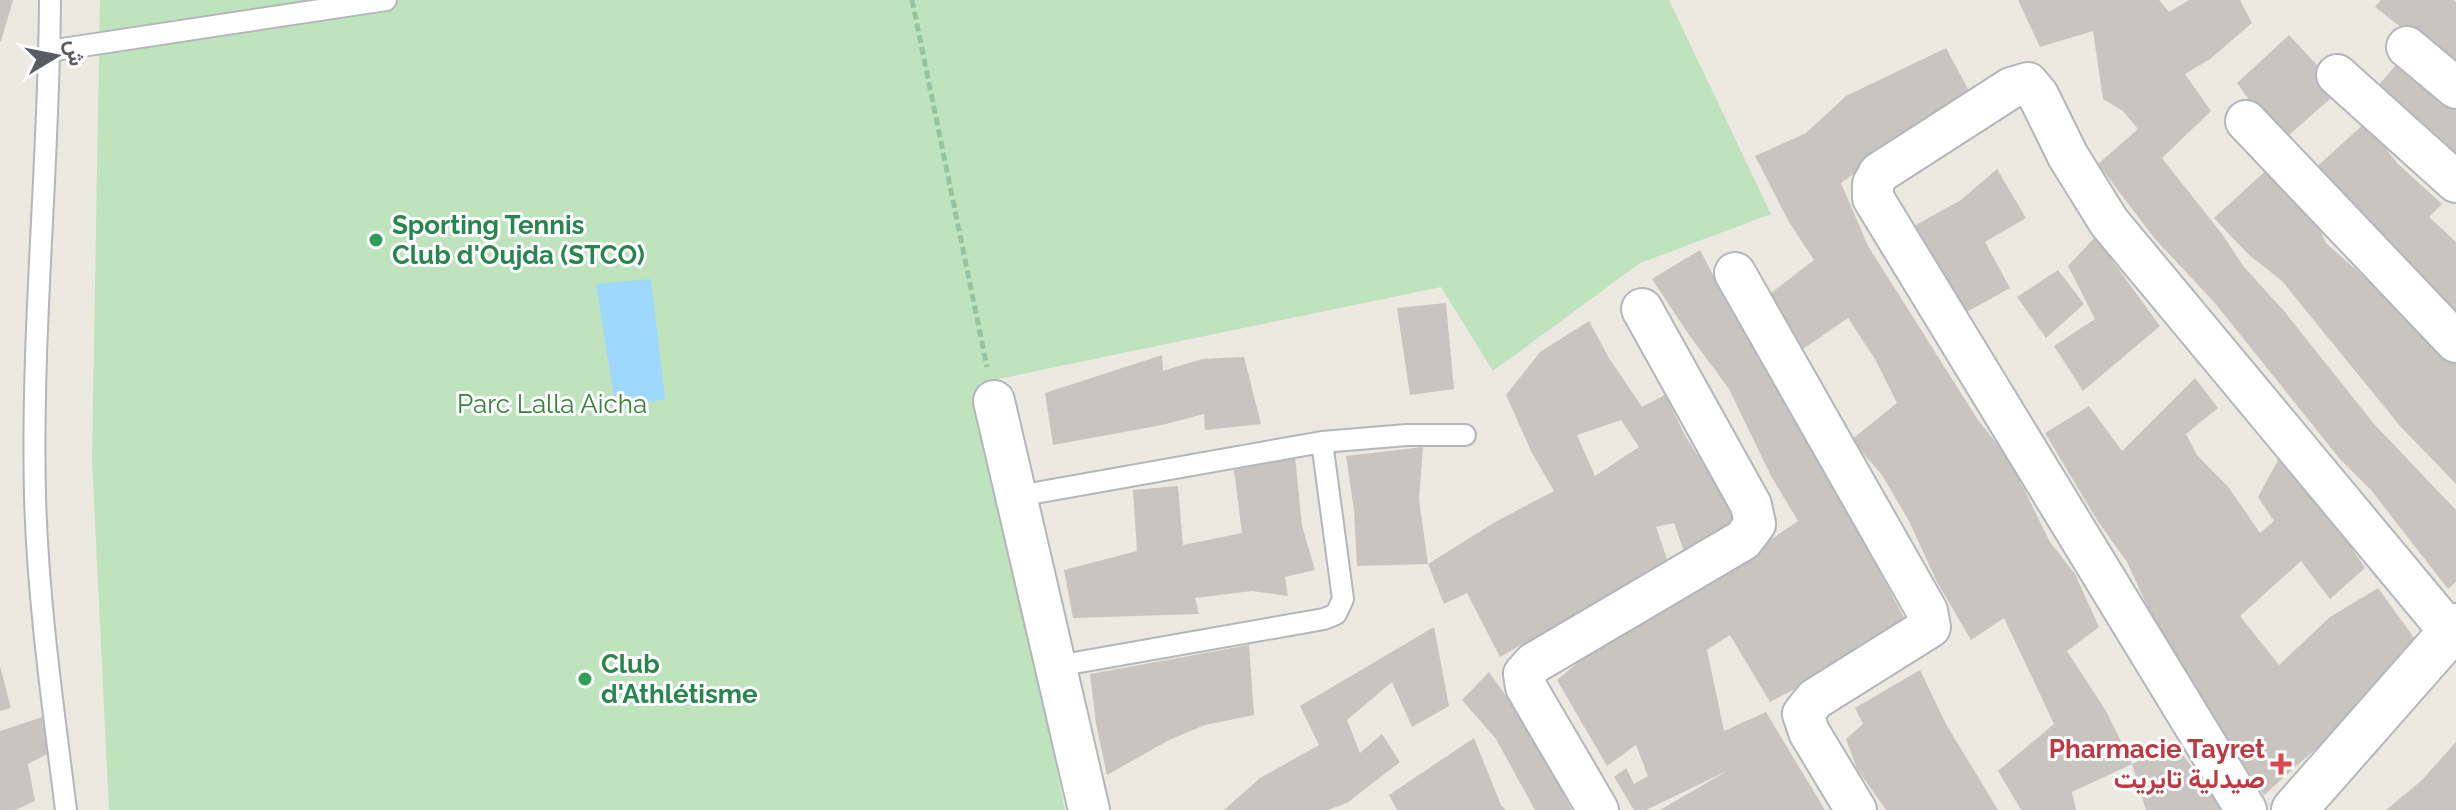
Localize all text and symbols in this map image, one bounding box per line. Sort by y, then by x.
north arrow [16,16,96,96]
text: ش [60,37,91,68]
place label: Sporting Tennis Club d'Oujda (STCO) [392,210,645,270]
marker: Sporting Tennis Club d'Oujda (STCO) [367,231,385,249]
park label: Parc Lalla Aicha [457,389,647,419]
place label: Club d'Athlétisme [601,649,758,709]
marker: Club d'Athlétisme [576,670,594,688]
place label: Pharmacie Tayret صيدلية تايريت [2049,734,2265,795]
marker: Pharmacie Tayret صيدلية تايريت [2272,755,2290,773]

